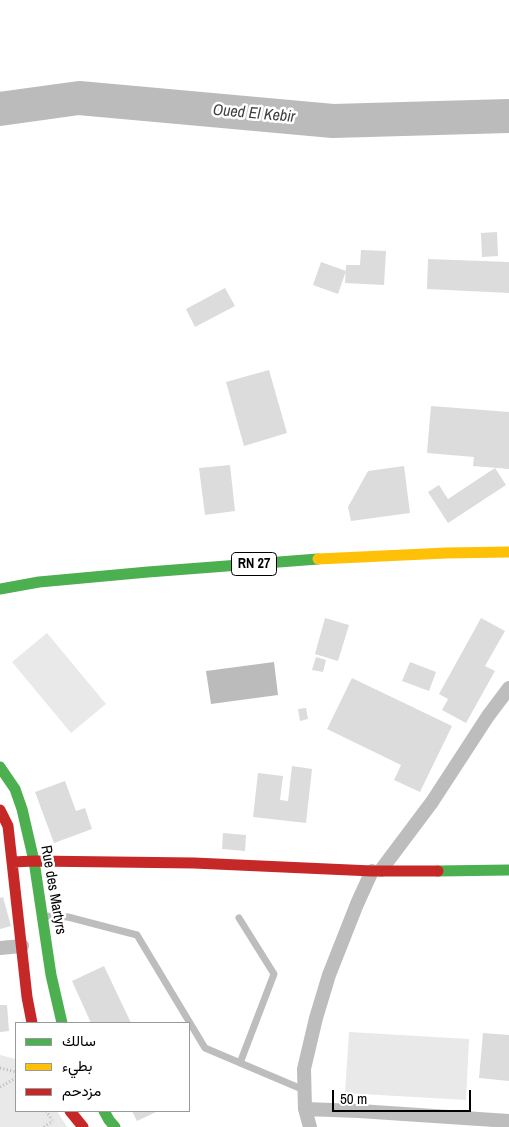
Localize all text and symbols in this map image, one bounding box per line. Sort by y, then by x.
water label: Oued El Kebir [212,101,296,127]
road number: RN 27 [232,552,276,576]
street label: Rue des Martyrs [36,844,70,936]
legend [15,1022,190,1112]
text: سالك [62,1030,96,1051]
text: بطيء [62,1055,92,1076]
text: مزدحم [62,1080,101,1101]
scale bar [334,1080,473,1112]
text: 50 m [340,1088,367,1109]

